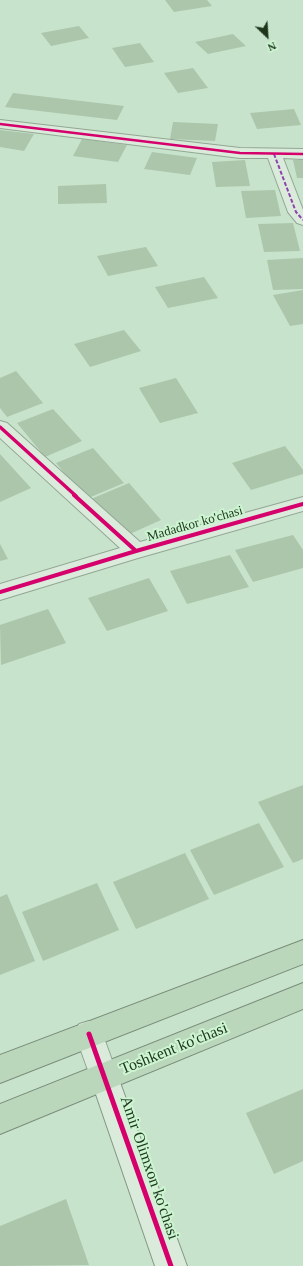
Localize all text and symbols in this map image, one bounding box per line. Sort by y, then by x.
north arrow [247,16,287,56]
text: N [266,40,278,54]
street label: Madadkor ko'chasi [145,503,245,545]
street label: Toshkent ko'chasi [117,1019,231,1079]
street label: Amir Olimxon ko'chasi [115,1094,183,1242]

